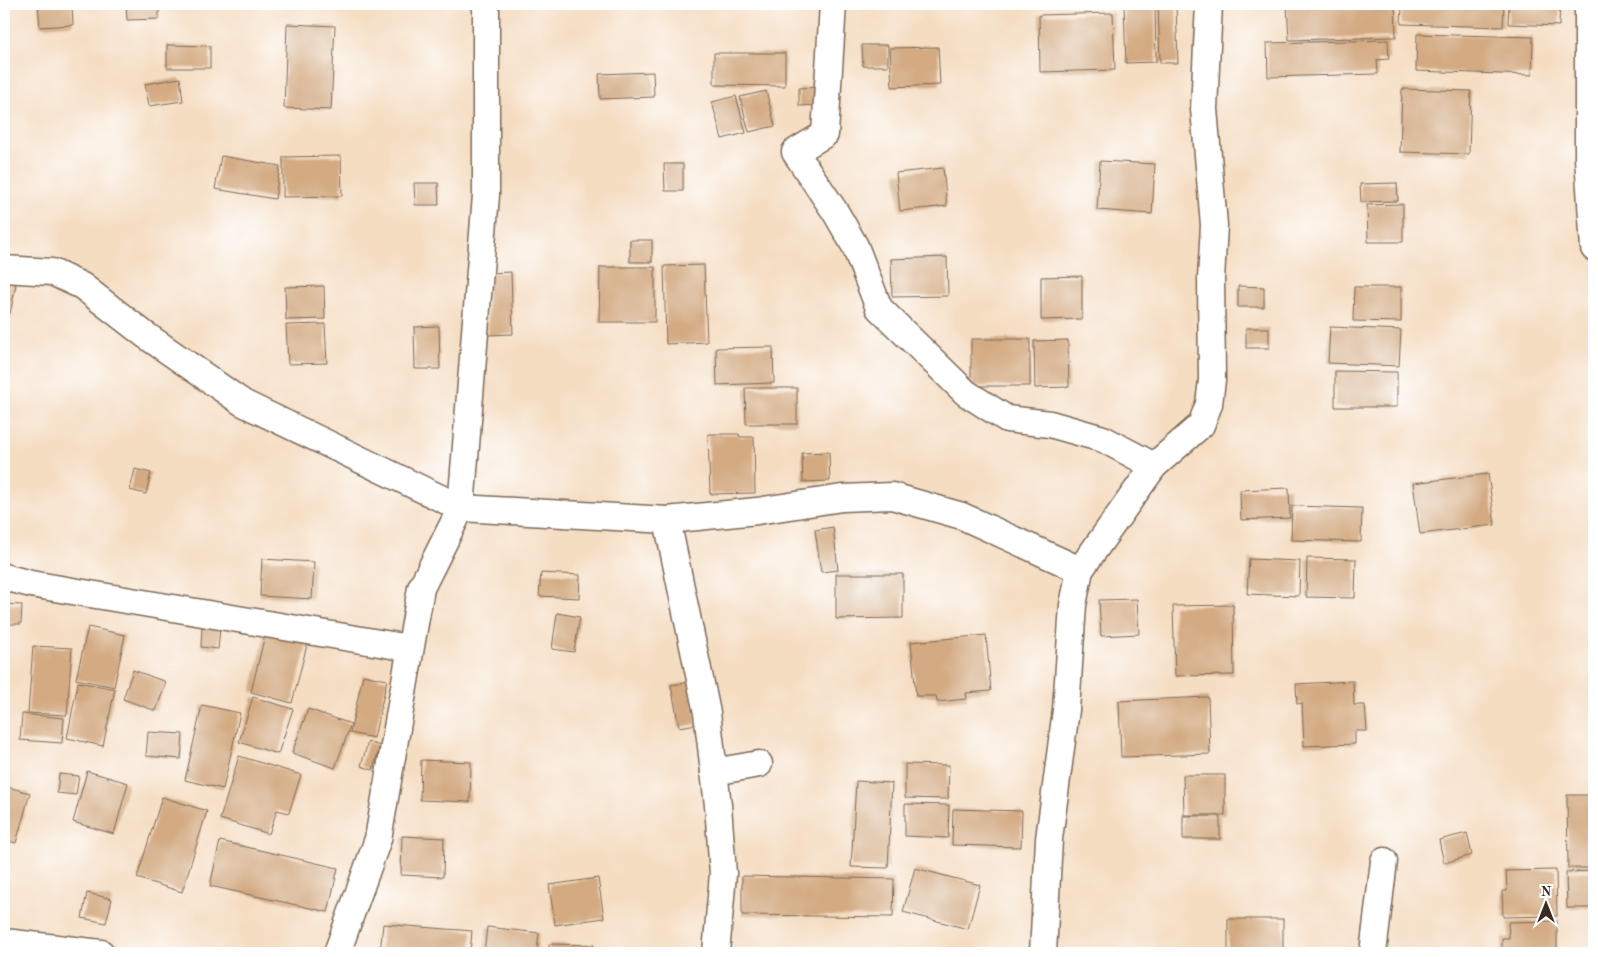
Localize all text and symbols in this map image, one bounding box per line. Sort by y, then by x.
north arrow [1520,880,1570,930]
text: N [1541,885,1552,899]

